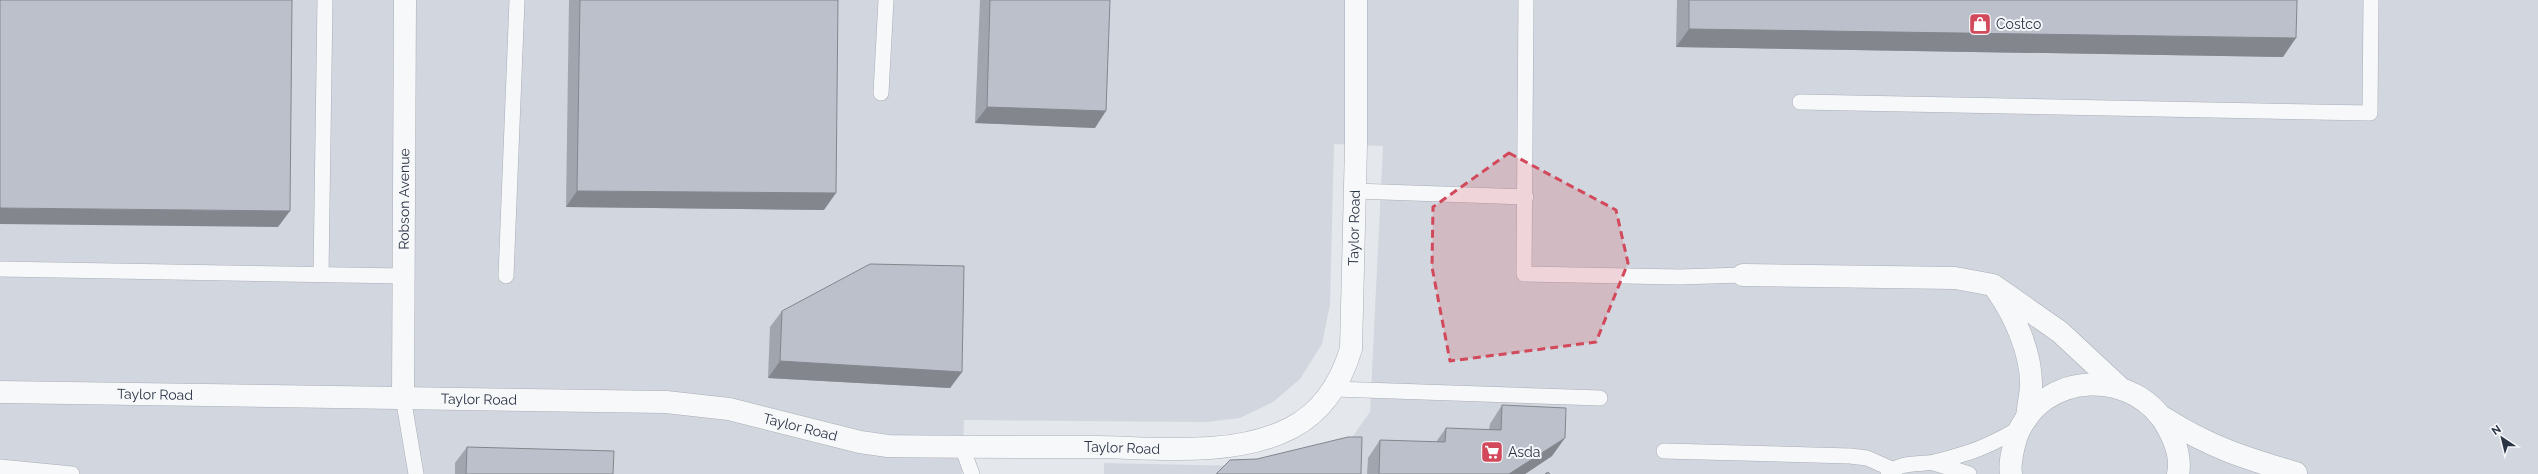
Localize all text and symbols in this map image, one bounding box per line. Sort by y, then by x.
shop icon: Costco [1967,11,1993,37]
place label: Costco [1996,16,2041,32]
street label: Robson Avenue [396,148,412,250]
street label: Taylor Road [1345,190,1363,266]
street label: Taylor Road [117,386,193,403]
street label: Taylor Road [441,391,517,408]
street label: Taylor Road [761,410,839,444]
north arrow [2482,418,2522,458]
text: N [2489,422,2504,438]
street label: Taylor Road [1084,439,1160,457]
supermarket icon: Asda [1479,439,1505,465]
place label: Asda [1508,444,1540,460]

